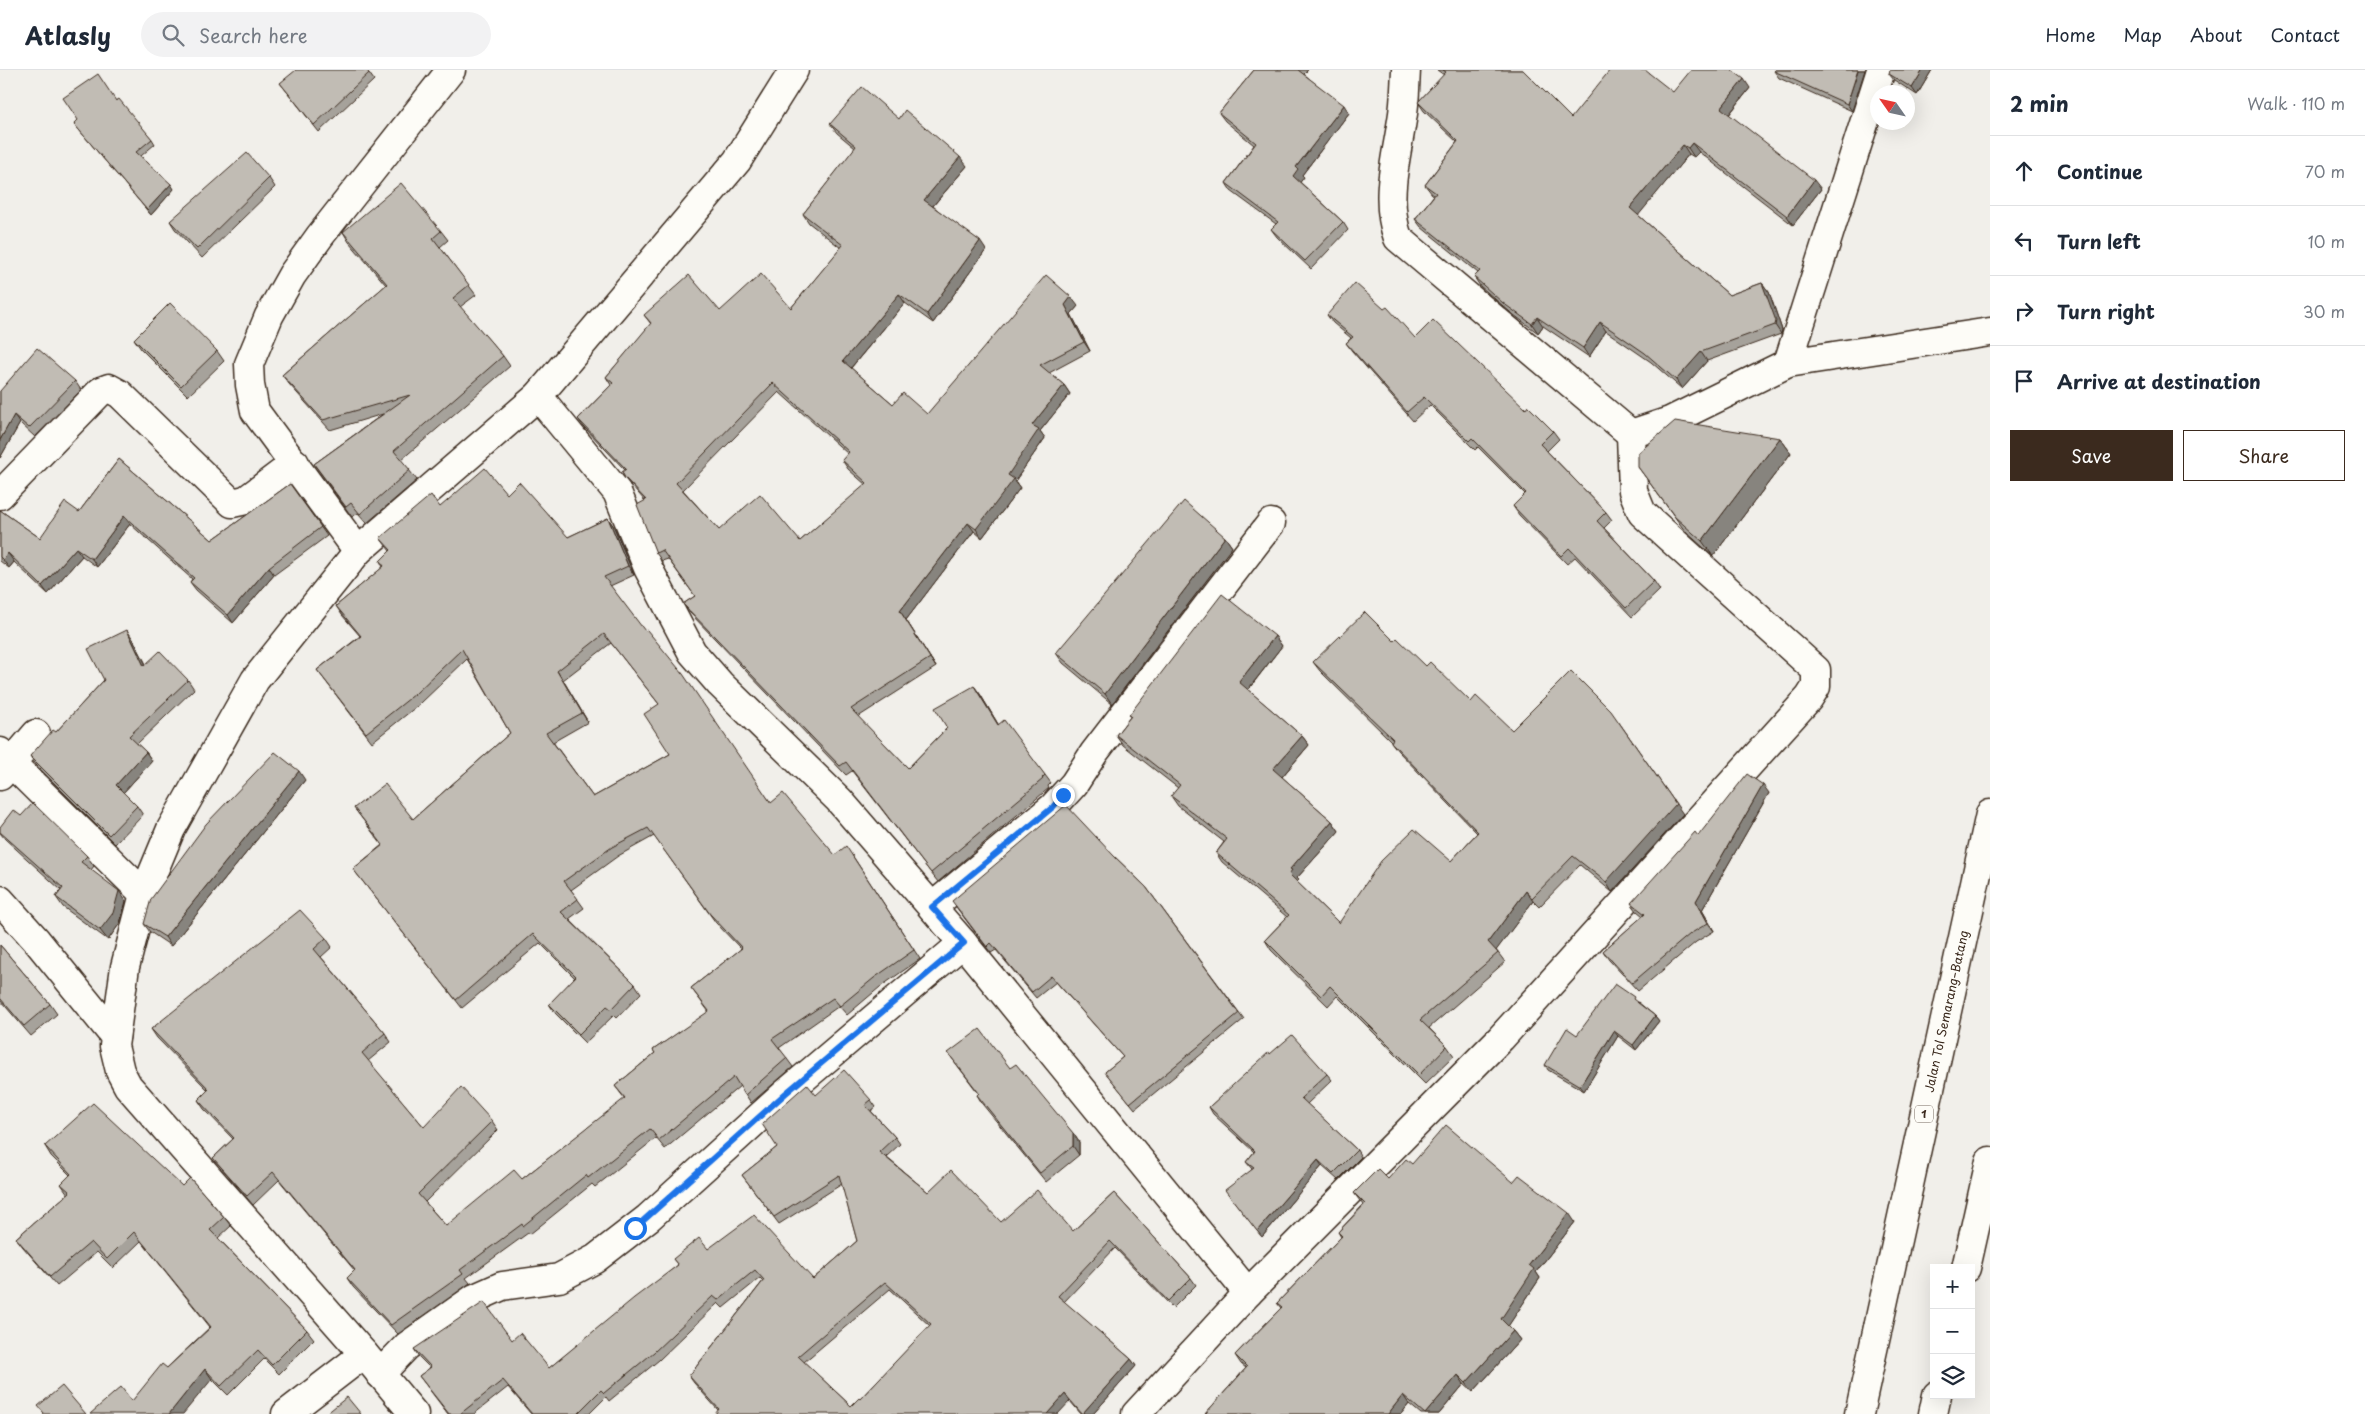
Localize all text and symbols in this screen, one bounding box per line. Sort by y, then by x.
search box [141,12,491,57]
text: Atlasly [25,17,111,53]
icon: search [159,21,187,49]
text: Search here [199,21,308,49]
text: Home [2045,21,2095,48]
text: Map [2123,21,2162,48]
text: About [2190,21,2242,48]
text: Contact [2270,21,2340,48]
north arrow [1870,85,1915,130]
text: 2 min [2010,87,2069,119]
text: Walk · 110 m [2247,91,2345,115]
icon: ahead [2010,157,2038,185]
text: Continue [2057,157,2143,185]
text: 70 m [2305,159,2345,183]
icon: left [2010,227,2038,255]
text: Turn left [2057,227,2141,255]
text: 10 m [2308,229,2345,253]
icon: right [2010,297,2038,325]
text: Turn right [2057,297,2155,325]
text: 30 m [2303,299,2345,323]
icon: arrive [2010,367,2038,395]
text: Arrive at destination [2057,367,2261,395]
button: Save [2010,430,2173,481]
button: Share [2183,430,2345,481]
route end [1052,784,1075,807]
street label: Jalan Tol Semarang–Batang [1919,929,1972,1094]
road number: 1 [1915,1106,1933,1122]
route start [624,1217,647,1240]
map controls [1930,1264,1975,1399]
button: + [1930,1264,1975,1309]
button: − [1930,1309,1975,1354]
button: layers [1930,1354,1975,1399]

